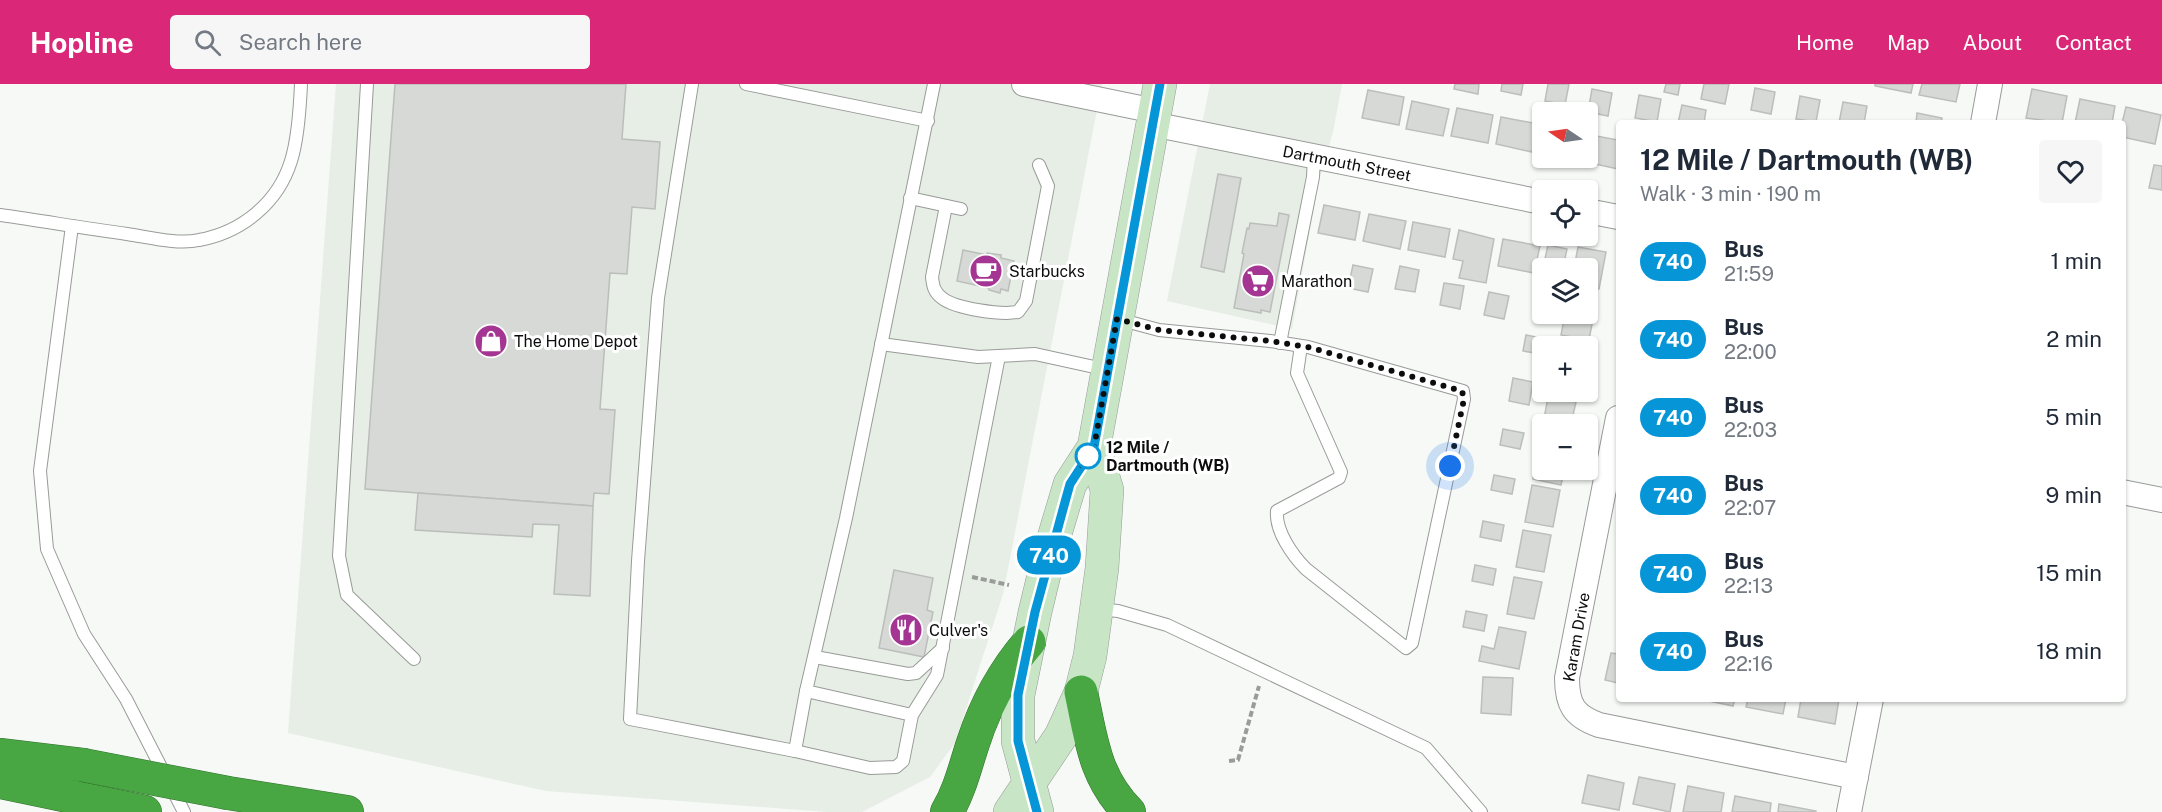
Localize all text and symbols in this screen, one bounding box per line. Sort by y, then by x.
search box [170,15,590,69]
text: Hopline [30,26,134,59]
icon: search [191,26,224,59]
text: Search here [239,29,362,55]
text: Home [1796,30,1854,55]
text: Map [1887,30,1930,55]
text: About [1963,30,2022,55]
text: Contact [2055,30,2132,55]
north arrow [1532,102,1598,168]
map controls [1532,102,1598,480]
button: heart [2039,140,2102,203]
street label: Dartmouth Street [1281,142,1413,185]
text: 12 Mile / Dartmouth (WB) [1640,143,1973,176]
button: locate [1532,180,1598,246]
text: Walk · 3 min · 190 m [1640,182,1821,206]
text: Bus [1724,236,1764,262]
text: 1 min [2050,248,2102,274]
text: 740 [1653,249,1693,274]
cafe icon: Starbucks [968,253,1004,289]
button: layers [1532,258,1598,324]
place label: Starbucks [1009,262,1085,281]
text: 21:59 [1724,262,1774,286]
supermarket icon: Marathon [1240,263,1276,299]
place label: Marathon [1281,272,1352,291]
text: Bus [1724,314,1764,340]
shop icon: The Home Depot [473,323,509,359]
text: 2 min [2046,326,2102,352]
text: 740 [1653,327,1693,352]
place label: The Home Depot [514,332,638,351]
button: + [1532,336,1598,402]
text: 22:00 [1724,340,1777,364]
text: Bus [1724,392,1764,418]
text: 5 min [2045,404,2102,430]
text: 740 [1653,405,1693,430]
button: − [1532,414,1598,480]
text: 22:03 [1724,418,1777,442]
place label: 12 Mile / Dartmouth (WB) [1106,438,1230,475]
marker: 12 Mile / Dartmouth (WB) [1075,443,1101,469]
your location [1435,451,1465,481]
text: Bus [1724,470,1764,496]
text: 9 min [2046,482,2102,508]
text: 740 [1653,483,1693,508]
text: 22:07 [1724,496,1776,520]
line badge: 740 [1014,536,1084,574]
text: 740 [1029,543,1069,568]
text: Bus [1724,548,1764,574]
text: 15 min [2036,560,2102,586]
text: 740 [1653,561,1693,586]
text: 22:13 [1724,574,1773,598]
street label: Karam Drive [1559,591,1594,683]
restaurant icon: Culver's [888,612,924,648]
place label: Culver's [929,621,988,640]
text: Bus [1724,626,1764,652]
text: 18 min [2036,638,2102,664]
text: 740 [1653,639,1693,664]
text: 22:16 [1724,652,1773,676]

